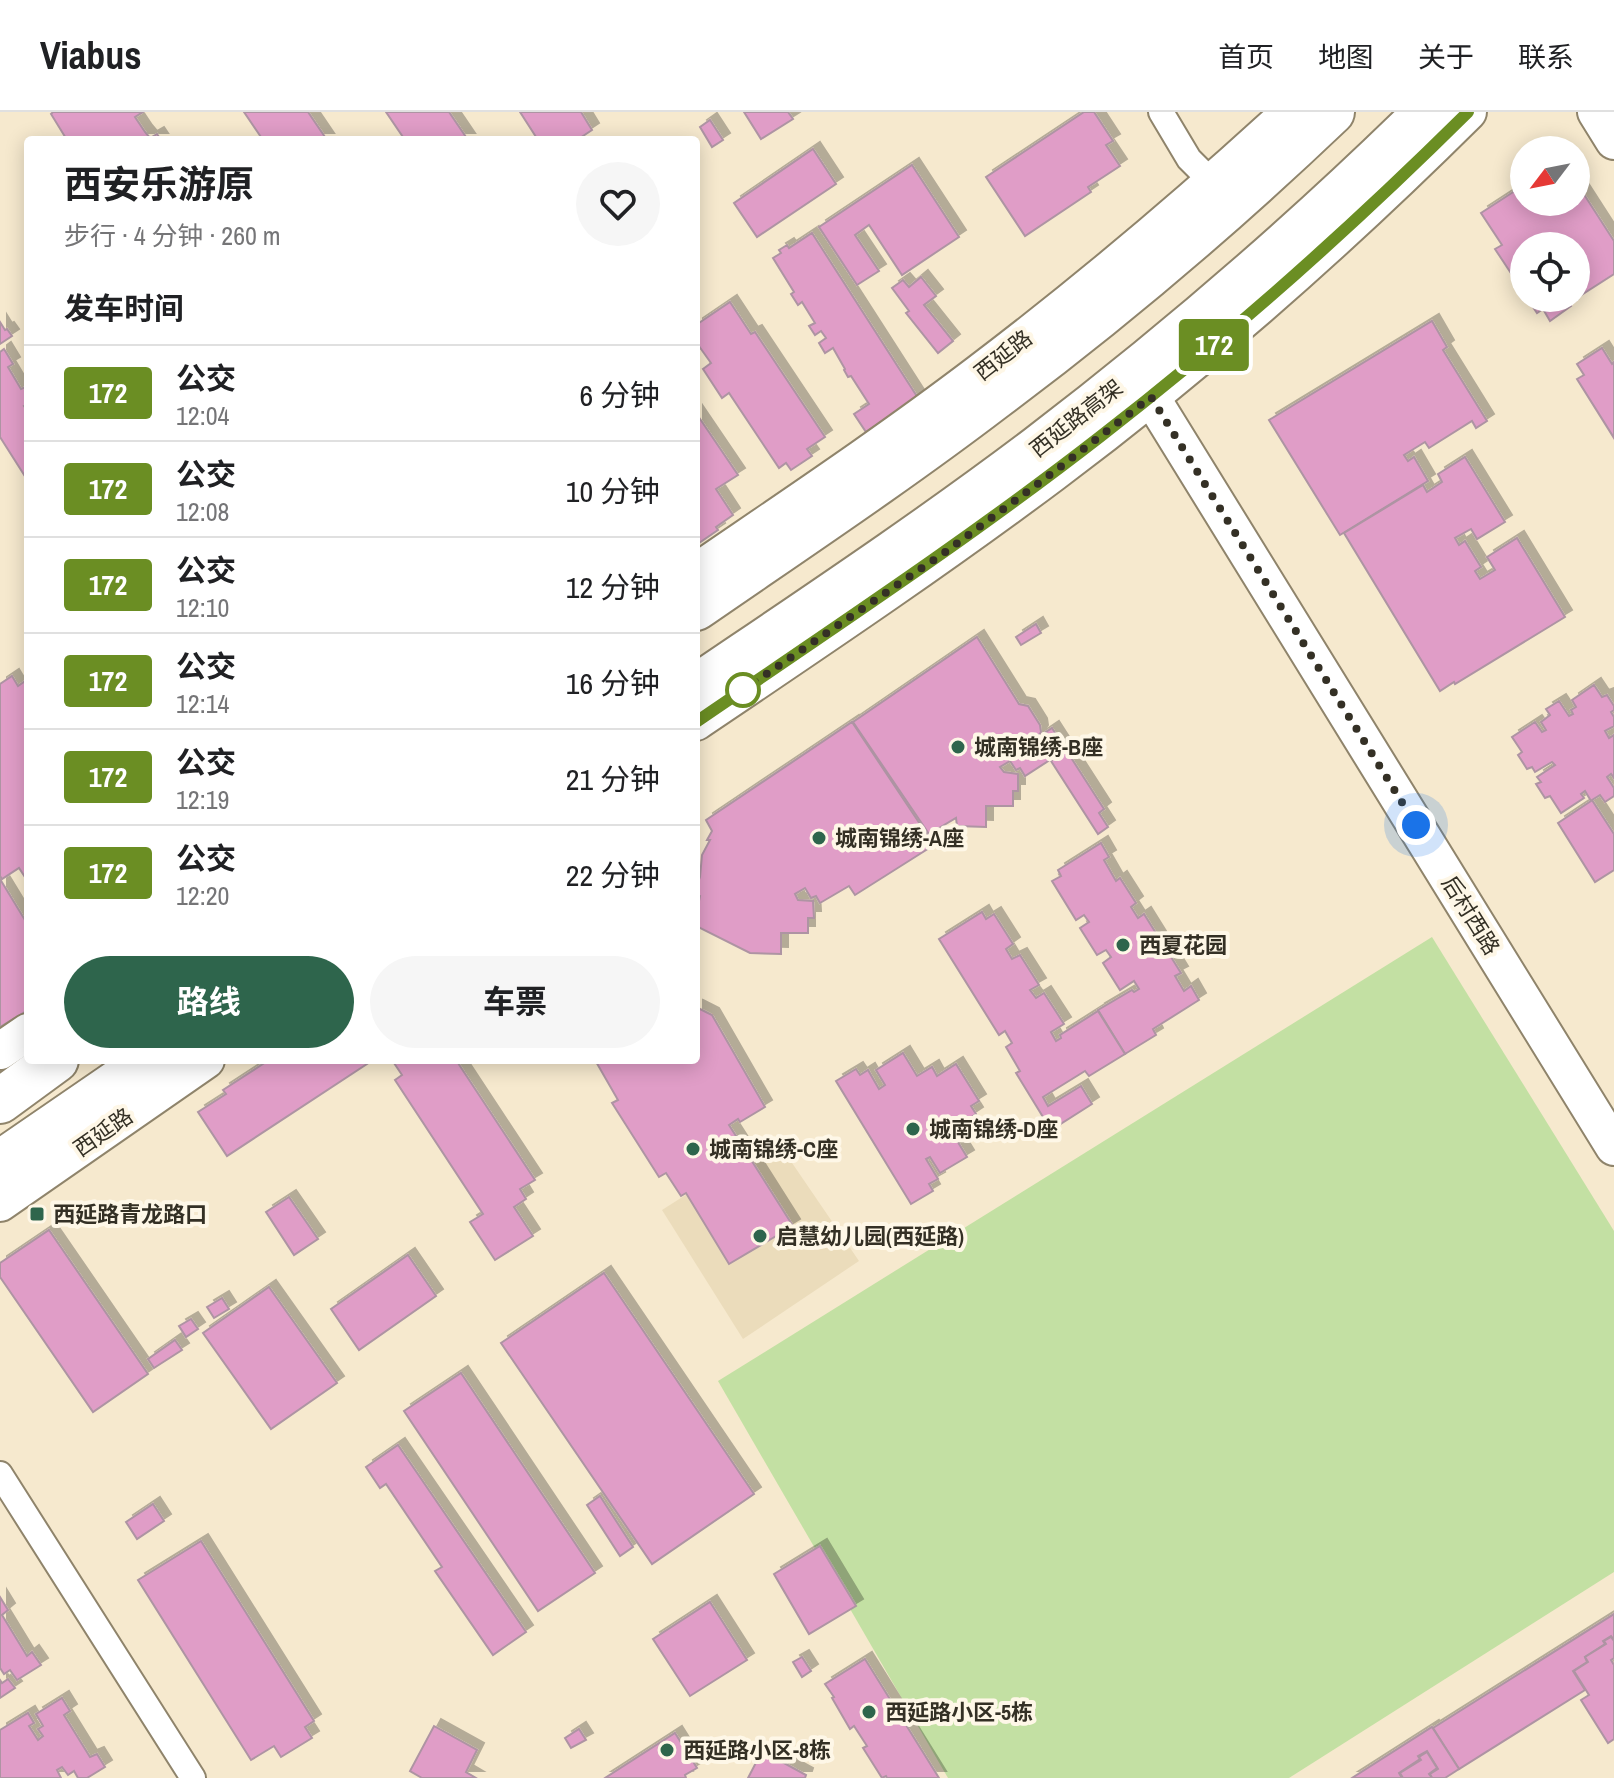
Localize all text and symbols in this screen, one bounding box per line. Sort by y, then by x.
text: Viabus [40,30,142,81]
text: 首页 [1218,38,1274,76]
text: 地图 [1318,38,1374,76]
text: 关于 [1418,38,1474,76]
text: 联系 [1518,38,1574,76]
north arrow [1510,136,1590,216]
map controls [1510,136,1590,312]
text: 西安乐游原 [64,159,254,210]
button: heart [576,162,660,246]
text: 步行 · 4 分钟 · 260 m [64,218,281,253]
button: locate [1510,232,1590,312]
text: 发车时间 [64,288,184,328]
line badge: 172 [1168,319,1260,371]
street label: 西延路 [968,323,1038,387]
text: 172 [1195,326,1233,364]
text: 公交 [176,358,236,398]
street label: 西延路高架 [1023,372,1129,464]
text: 172 [89,374,127,412]
text: 6 分钟 [579,375,660,415]
text: 12:04 [176,398,229,433]
text: 公交 [176,454,236,494]
text: 172 [89,470,127,508]
text: 10 分钟 [566,471,660,511]
text: 12:08 [176,494,229,529]
text: 公交 [176,550,236,590]
text: 172 [89,566,127,604]
text: 12 分钟 [566,567,660,607]
text: 12:10 [176,590,229,625]
text: 公交 [176,646,236,686]
text: 172 [89,662,127,700]
text: 16 分钟 [566,663,660,703]
unlabelled marker [726,673,760,707]
text: 12:14 [176,686,229,721]
place label: 城南锦绣-B座 [974,732,1103,762]
marker: 城南锦绣-B座 [949,738,967,756]
text: 公交 [176,742,236,782]
text: 172 [89,758,127,796]
text: 21 分钟 [566,759,660,799]
text: 12:19 [176,782,229,817]
your location [1396,805,1436,845]
place label: 城南锦绣-A座 [835,823,964,853]
marker: 城南锦绣-A座 [810,829,828,847]
text: 公交 [176,838,236,878]
text: 172 [89,854,127,892]
text: 22 分钟 [566,855,660,895]
street label: 后村西路 [1435,870,1507,960]
text: 12:20 [176,878,229,913]
place label: 西夏花园 [1139,930,1227,960]
marker: 西夏花园 [1114,936,1132,954]
button: 路线 [64,956,354,1048]
button: 车票 [370,956,660,1048]
street label: 西延路 [67,1101,139,1163]
place label: 城南锦绣-D座 [929,1114,1058,1144]
marker: 城南锦绣-D座 [904,1120,922,1138]
place label: 城南锦绣-C座 [709,1134,838,1164]
marker: 城南锦绣-C座 [684,1140,702,1158]
place label: 西延路青龙路口 [53,1199,207,1229]
marker: 西延路青龙路口 [28,1205,46,1223]
place label: 启慧幼儿园(西延路) [776,1221,964,1251]
marker: 启慧幼儿园(西延路) [751,1227,769,1245]
place label: 西延路小区-5栋 [885,1697,1033,1727]
marker: 西延路小区-5栋 [860,1703,878,1721]
place label: 西延路小区-8栋 [683,1735,831,1765]
marker: 西延路小区-8栋 [658,1741,676,1759]

